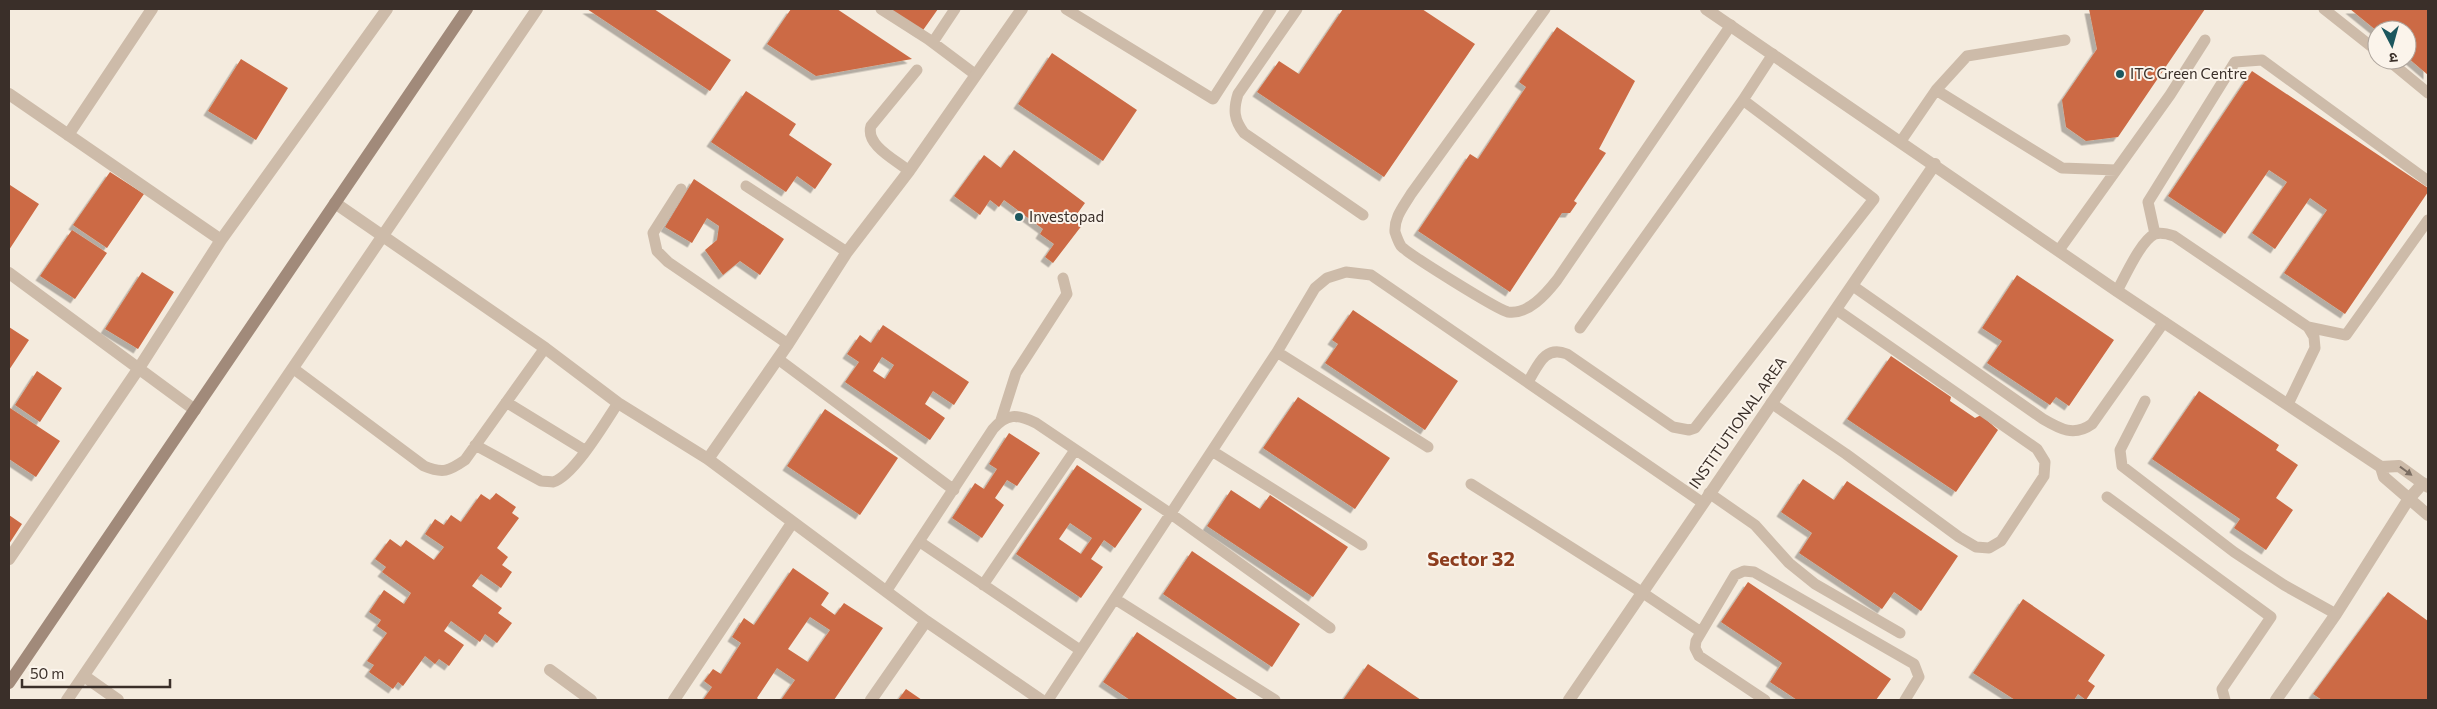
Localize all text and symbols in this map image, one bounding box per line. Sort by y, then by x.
north arrow [2367,20,2417,70]
text: उ [2388,50,2398,67]
place label: ITC Green Centre [2130,64,2247,82]
marker: ITC Green Centre [2114,68,2126,80]
place label: Investopad [1029,207,1104,225]
marker: Investopad [1013,211,1025,223]
street label: INSTITUTIONAL AREA [1685,353,1790,492]
one-way arrow [2399,466,2413,476]
district label: Sector 32 [1427,546,1515,570]
scale bar [22,656,170,688]
text: 50 m [30,664,64,682]

